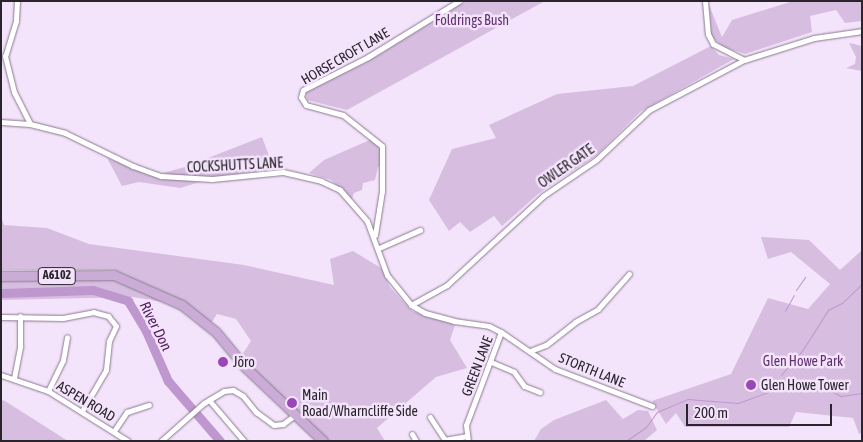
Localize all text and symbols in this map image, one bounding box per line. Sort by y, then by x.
park label: Foldrings Bush [435,12,509,28]
street label: HORSE CROFT LANE [298,24,392,88]
street label: OWLER GATE [535,141,597,191]
street label: COCKSHUTTS LANE [187,154,283,176]
road number: A6102 [37,266,77,286]
water label: River Don [136,298,176,354]
street label: GREEN LANE [458,334,496,398]
street label: STORTH LANE [557,349,627,391]
park label: Glen Howe Park [763,353,843,369]
place label: Jöro [233,354,255,370]
marker: Jöro [217,356,229,368]
street label: ASPEN ROAD [54,377,118,425]
place label: Glen Howe Tower [761,377,849,393]
marker: Glen Howe Tower [745,379,757,391]
place label: Main Road/Wharncliffe Side [302,387,418,420]
scale bar [688,394,834,426]
marker: Main Road/Wharncliffe Side [286,397,298,409]
text: 200 m [694,404,728,421]

